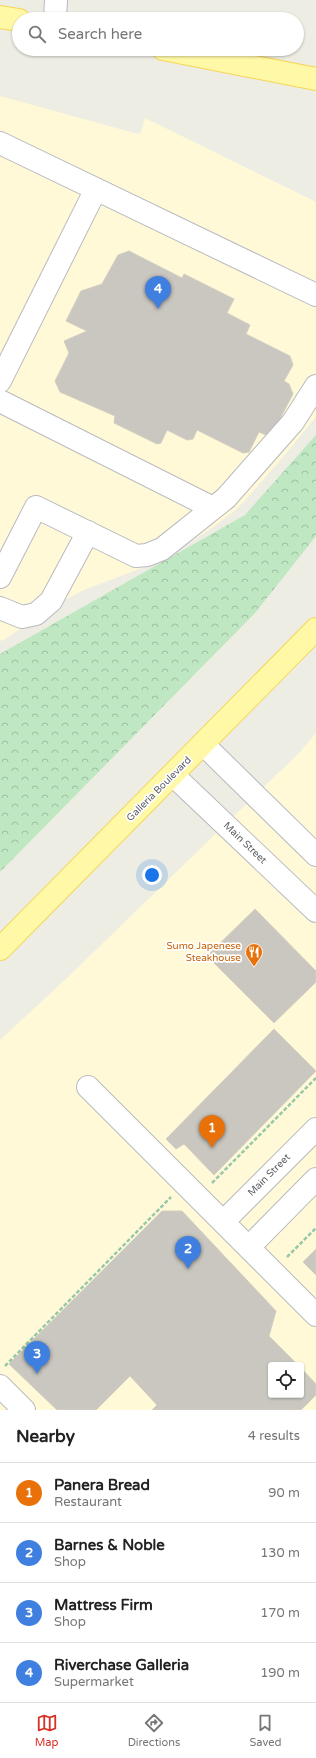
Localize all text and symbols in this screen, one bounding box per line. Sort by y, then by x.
search box [12,12,304,56]
icon: search [26,23,48,45]
text: Search here [58,25,142,43]
pin: 4 [145,276,171,309]
street label: Galleria Boulevard [124,754,194,824]
street label: Main Street [221,820,269,867]
your location [142,865,162,885]
place label: Sumo Japenese Steakhouse [167,940,241,964]
restaurant icon: Sumo Japenese Steakhouse [244,942,264,967]
pin: 1 [199,1115,225,1148]
street label: Main Street [245,1151,293,1199]
pin: 2 [175,1236,201,1269]
pin: 3 [24,1341,50,1374]
map controls [268,1362,304,1398]
button: locate [268,1362,304,1398]
text: Nearby [16,1426,75,1447]
text: 4 results [248,1428,300,1444]
text: Panera Bread [54,1476,150,1494]
text: 1 [25,1485,33,1501]
text: 90 m [268,1485,300,1501]
text: Restaurant [54,1494,122,1510]
text: Barnes & Noble [54,1536,165,1554]
text: 2 [25,1545,33,1561]
text: 130 m [260,1545,300,1561]
text: Shop [54,1554,86,1570]
text: Mattress Firm [54,1596,153,1614]
text: 3 [25,1605,33,1621]
text: 170 m [260,1605,300,1621]
text: Shop [54,1614,86,1630]
text: Riverchase Galleria [54,1656,189,1674]
text: 4 [25,1665,33,1681]
text: 190 m [260,1665,300,1681]
text: Supermarket [54,1674,134,1690]
tab: Map [35,1712,58,1749]
tab: Directions [128,1712,180,1749]
tab: Saved [250,1712,281,1749]

